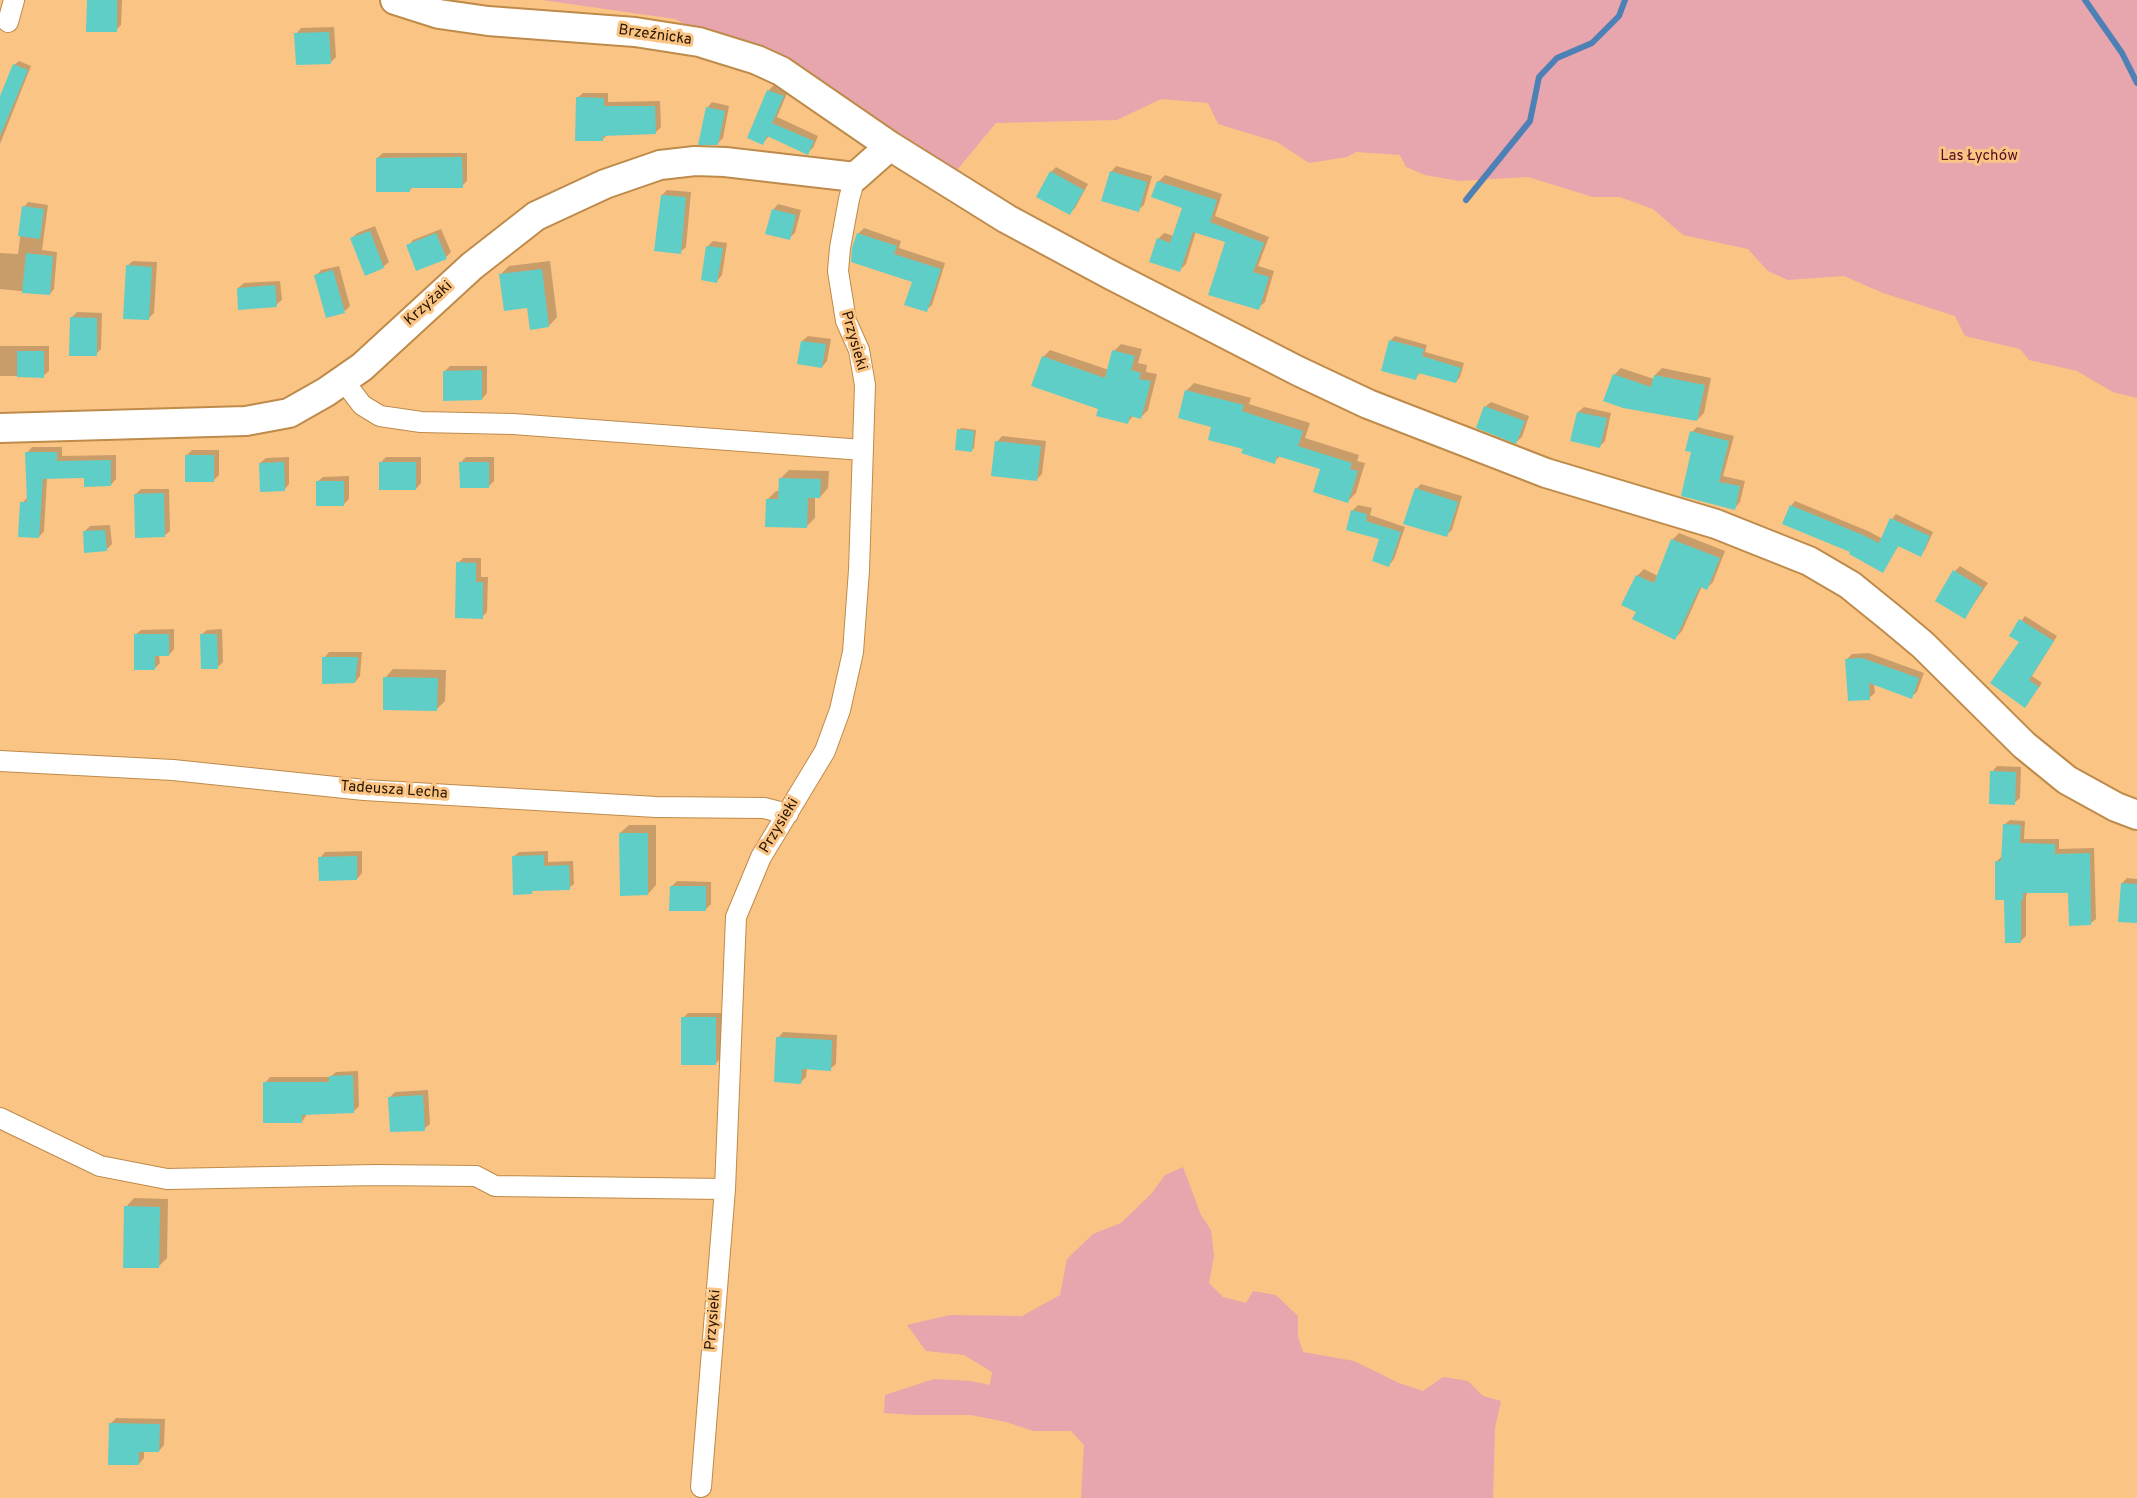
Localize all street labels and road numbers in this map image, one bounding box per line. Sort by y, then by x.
street label: Brzeźnicka [617,22,693,50]
street label: Krzyżaki [401,278,457,330]
street label: Przysieki [836,309,870,373]
street label: Tadeusza Lecha [340,778,448,804]
street label: Przysieki [757,795,803,857]
street label: Przysieki [702,1289,726,1351]

